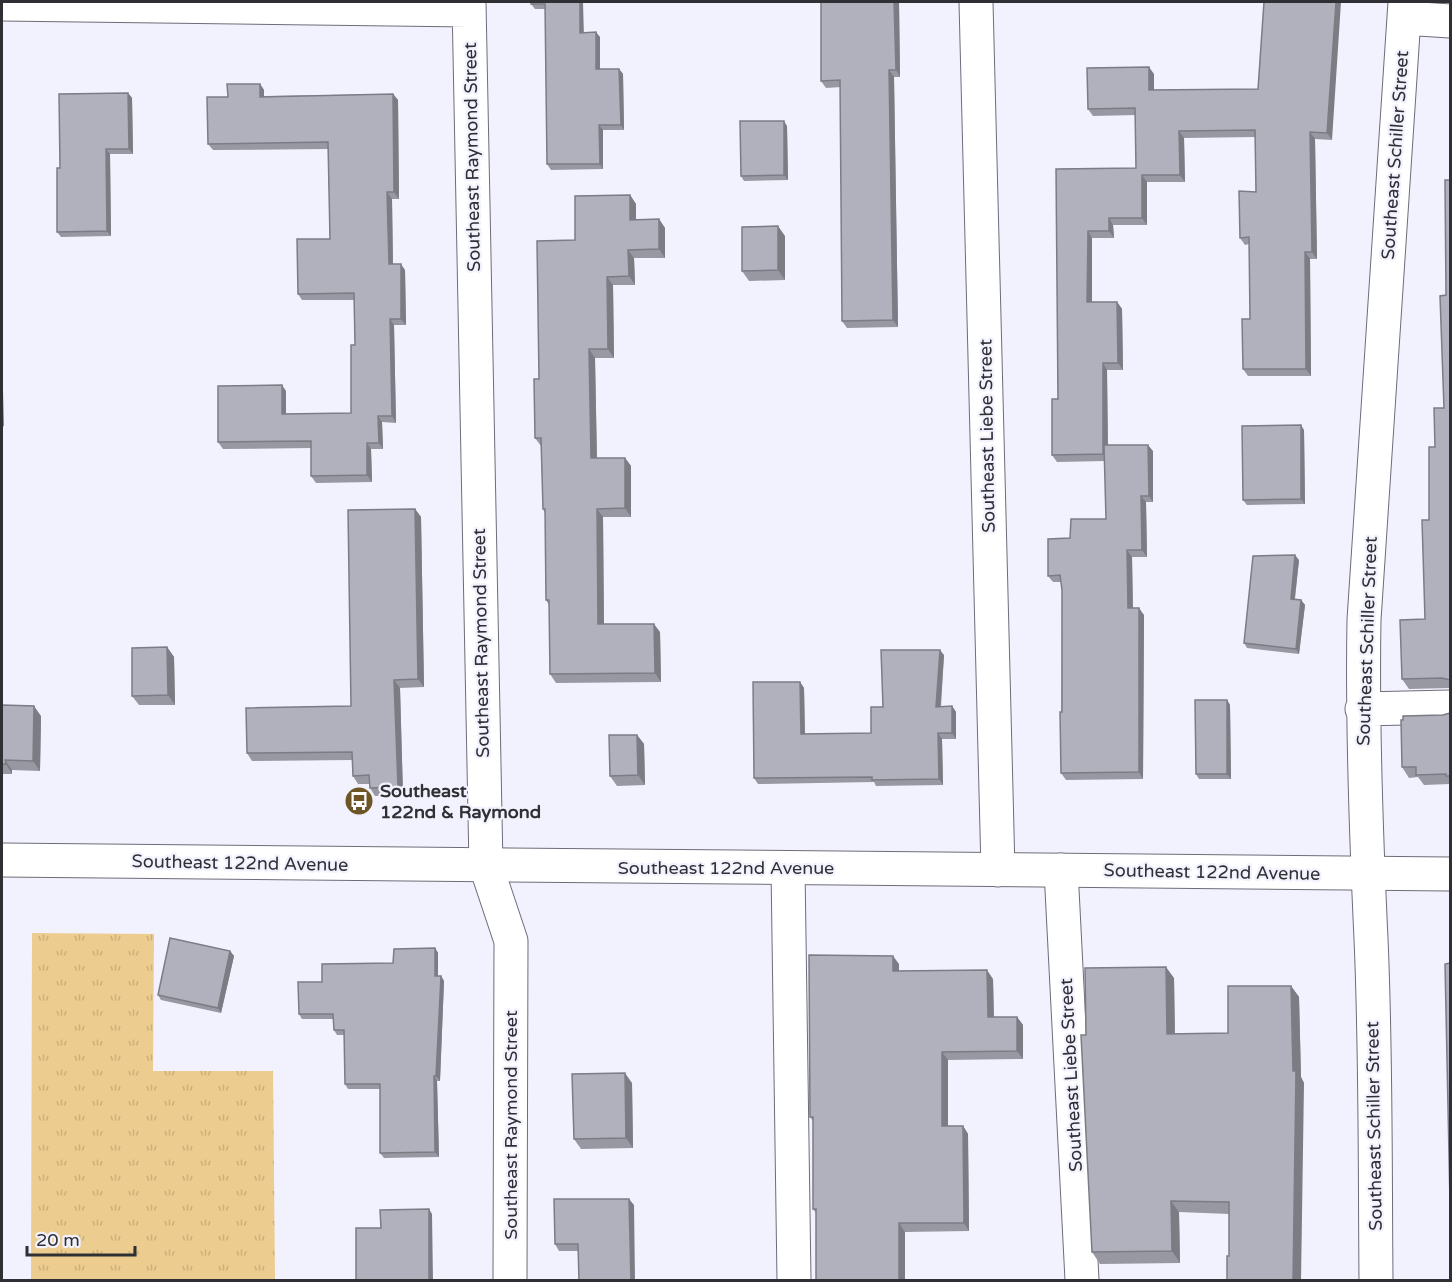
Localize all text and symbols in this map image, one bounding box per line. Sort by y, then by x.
street label: Southeast Raymond Street [459,42,485,272]
street label: Southeast Schiller Street [1377,50,1413,260]
street label: Southeast Liebe Street [974,339,1000,533]
street label: Southeast Raymond Street [468,528,494,758]
street label: Southeast Schiller Street [1352,536,1382,746]
place label: Southeast 122nd & Raymond [380,780,541,823]
bus stop icon: Southeast 122nd & Raymond [343,785,375,817]
street label: Southeast 122nd Avenue [132,850,348,876]
street label: Southeast 122nd Avenue [618,857,834,879]
street label: Southeast 122nd Avenue [1104,859,1320,885]
street label: Southeast Liebe Street [1055,977,1087,1172]
street label: Southeast Raymond Street [500,1010,522,1240]
street label: Southeast Schiller Street [1361,1021,1387,1231]
scale bar [27,1219,135,1257]
text: 20 m [36,1229,80,1251]

